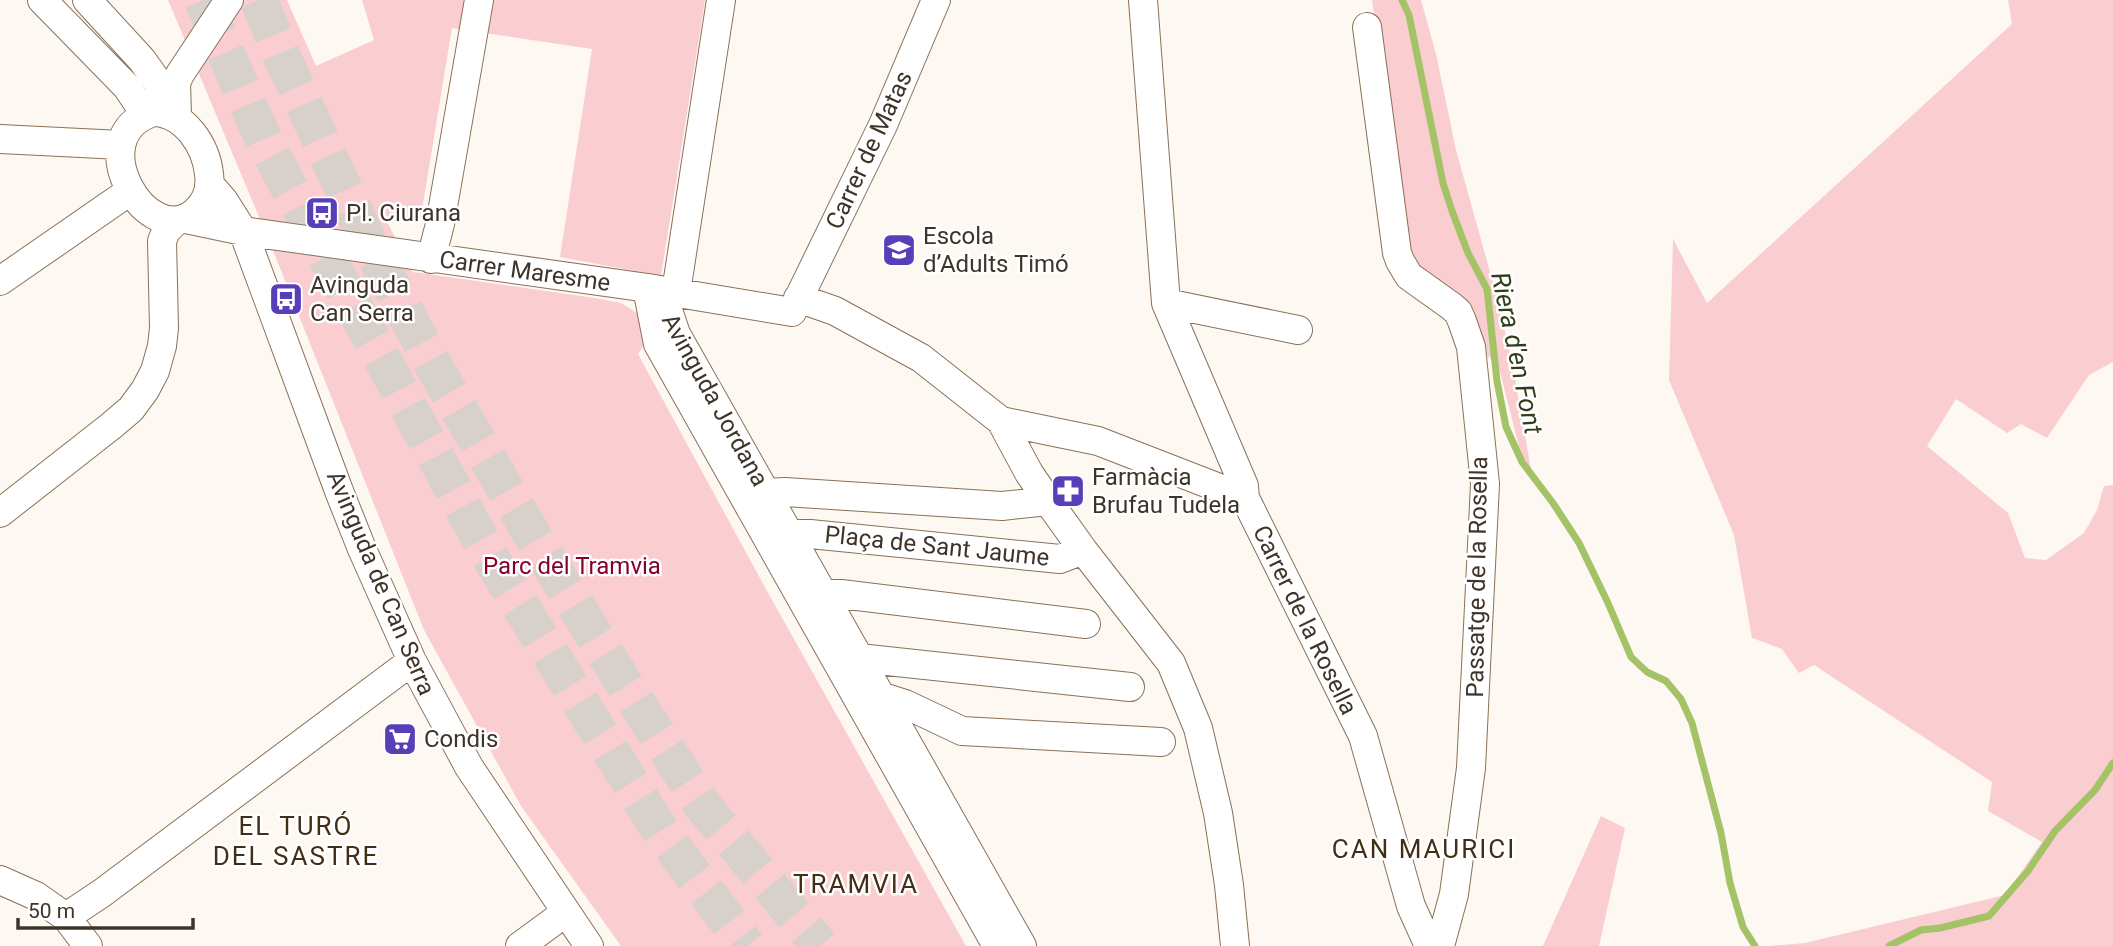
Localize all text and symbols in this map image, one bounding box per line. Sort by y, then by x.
street label: Carrer de Matas [820,67,918,233]
bus stop icon: Pl. Ciurana [303,194,341,232]
place label: Pl. Ciurana [346,199,461,227]
place label: Escola d’Adults Timó [923,222,1069,278]
school or university icon: Escola d’Adults Timó [880,231,918,269]
street label: Carrer Maresme [438,245,612,297]
water label: Riera d'en Font [1485,269,1549,438]
place label: Avinguda Can Serra [310,271,414,327]
bus stop icon: Avinguda Can Serra [267,280,305,318]
street label: Avinguda Jordana [656,309,774,491]
street label: Passatge de la Rosella [1461,456,1493,698]
place label: Farmàcia Brufau Tudela [1092,463,1240,519]
street label: Avinguda de Can Serra [321,467,441,699]
pharmacy icon: Farmàcia Brufau Tudela [1049,472,1087,510]
street label: Plaça de Sant Jaume [823,520,1051,572]
street label: Carrer de la Rosella [1247,521,1363,719]
park label: Parc del Tramvia [483,552,661,580]
supermarket icon: Condis [381,720,419,758]
place label: Condis [424,725,498,753]
district label: EL TURÓ DEL SASTRE [213,811,379,871]
district label: CAN MAURICI [1332,834,1516,864]
district label: TRAMVIA [793,869,919,899]
scale bar [18,886,192,930]
text: 50 m [28,899,75,923]

